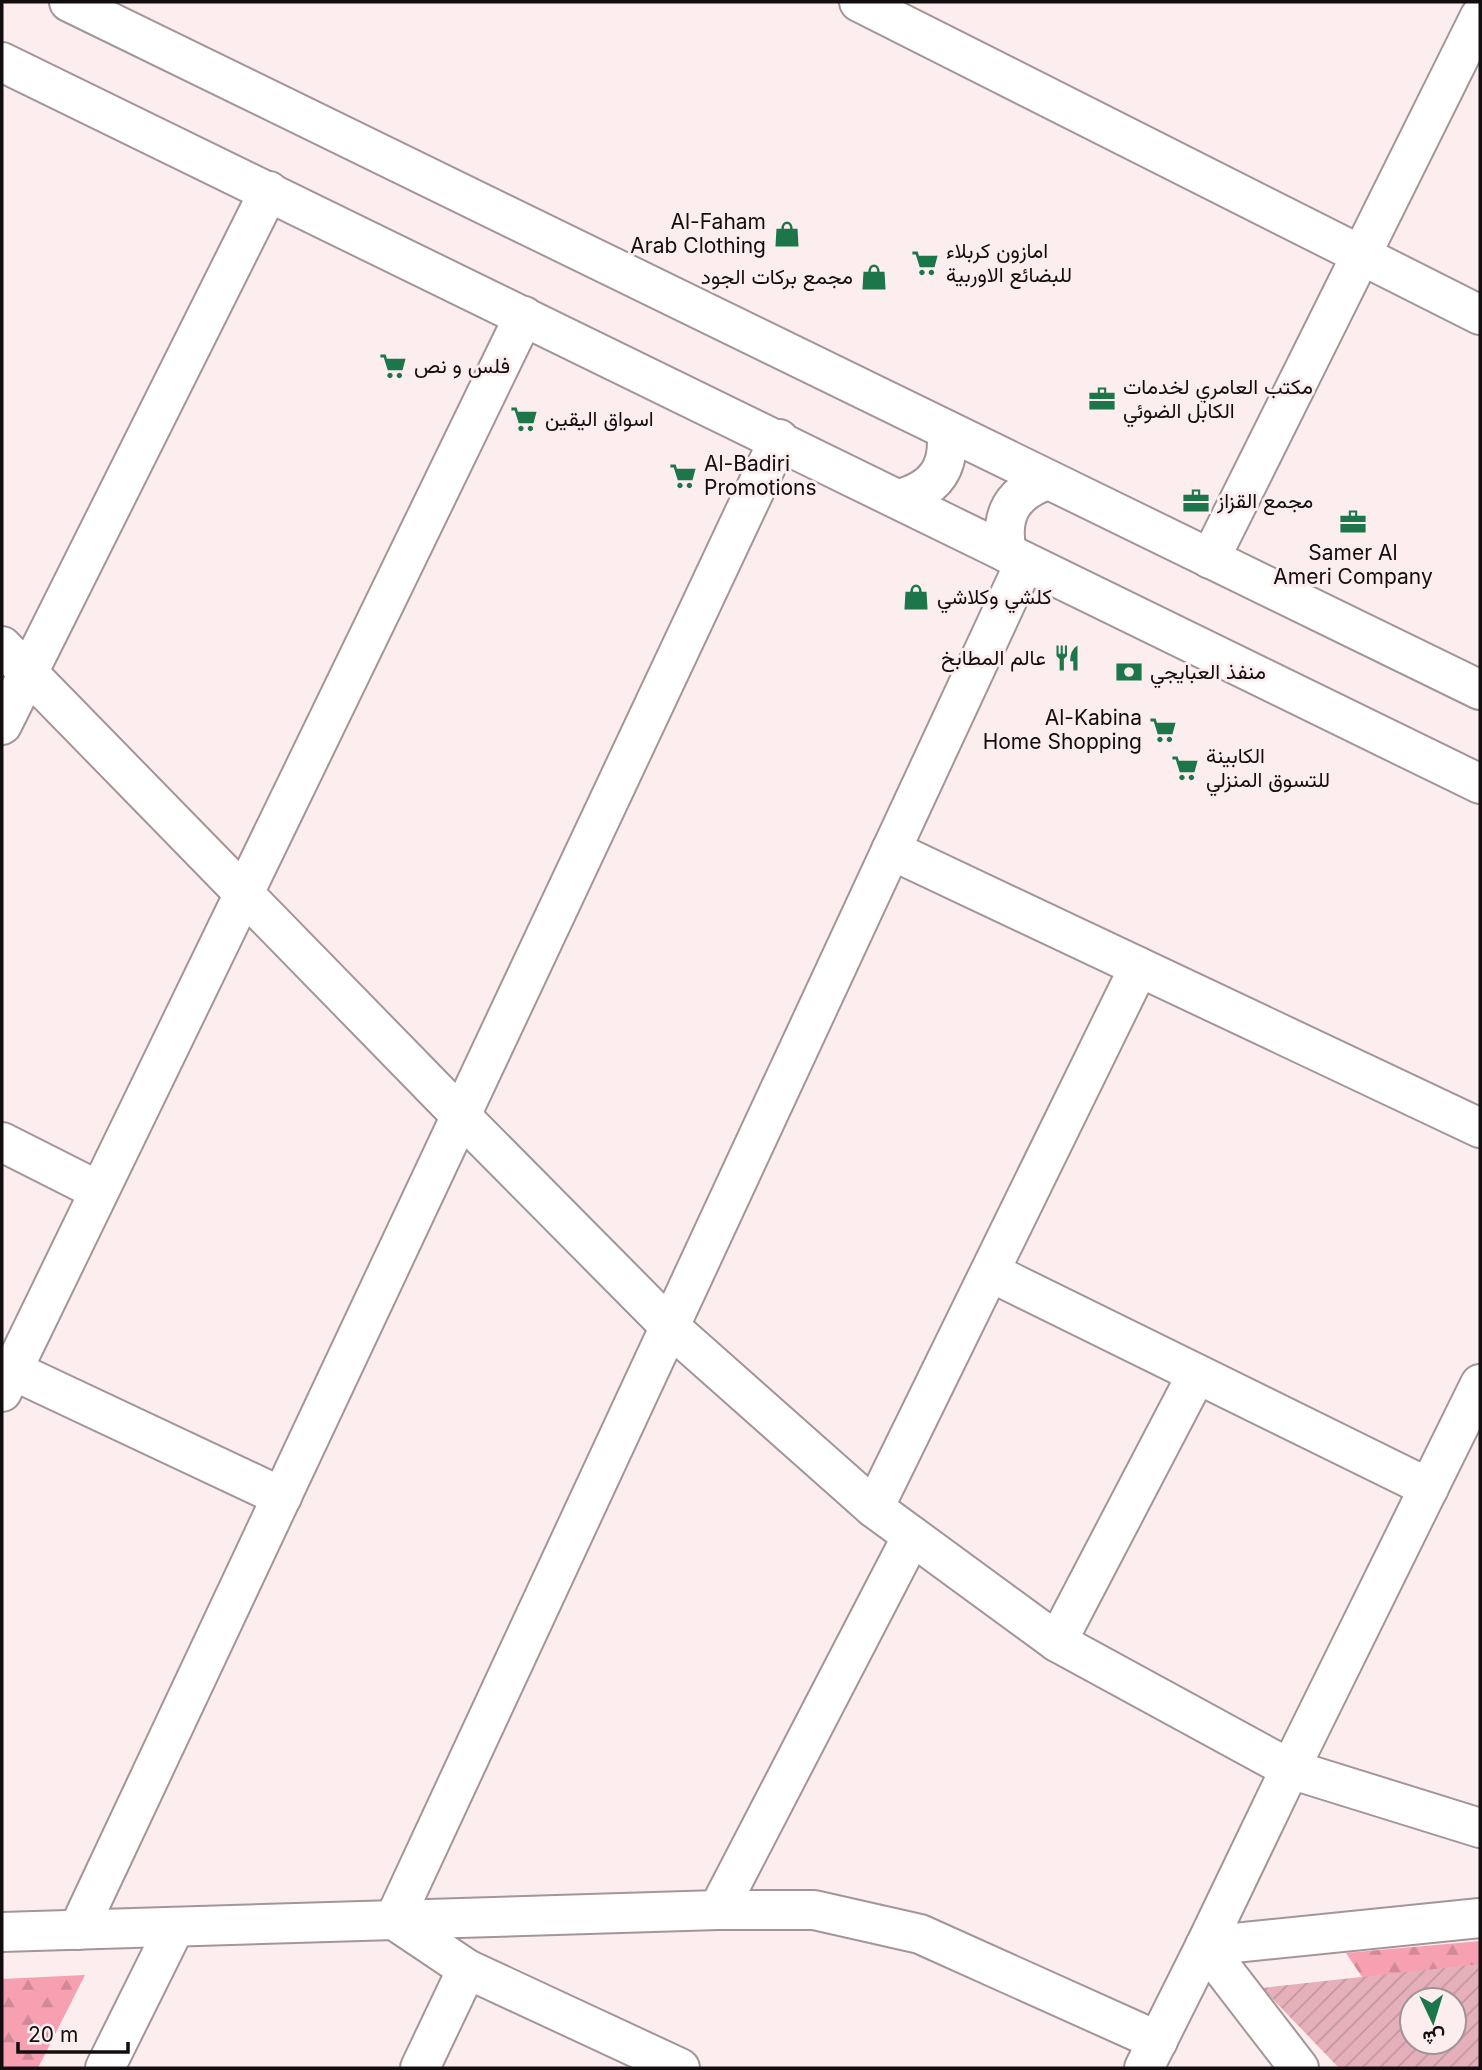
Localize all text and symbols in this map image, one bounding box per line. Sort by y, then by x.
place label: Al-Faham Arab Clothing [630,209,766,258]
shop icon: Al-Faham Arab Clothing [772,219,802,249]
place label: امازون كربلاء للبضائع الاوربية [946,238,1072,289]
supermarket icon: امازون كربلاء للبضائع الاوربية [910,248,940,278]
shop icon: مجمع بركات الجود [859,262,889,292]
place label: مجمع بركات الجود [701,264,853,291]
supermarket icon: فلس و نص [378,351,408,381]
place label: فلس و نص [414,353,510,379]
place label: مكتب العامري لخدمات الكابل الضوئي [1123,374,1313,428]
office icon: مكتب العامري لخدمات الكابل الضوئي [1087,384,1117,414]
supermarket icon: اسواق اليقين [509,404,539,434]
place label: اسواق اليقين [545,406,654,432]
place label: Al-Badiri Promotions [704,451,817,500]
supermarket icon: Al-Badiri Promotions [668,461,698,491]
office icon: مجمع القزاز [1181,486,1211,516]
place label: مجمع القزاز [1216,488,1313,515]
office icon: Samer Al Ameri Company [1338,507,1368,537]
place label: Samer Al Ameri Company [1273,540,1433,589]
shop icon: كلشي وكلاشي [901,582,931,612]
place label: كلشي وكلاشي [937,584,1052,614]
restaurant icon: عالم المطابخ [1052,643,1082,673]
place label: عالم المطابخ [941,645,1046,672]
bank icon: منفذ العبايجي [1114,657,1144,687]
place label: منفذ العبايجي [1150,659,1266,689]
place label: Al-Kabina Home Shopping [983,705,1142,754]
supermarket icon: Al-Kabina Home Shopping [1148,715,1178,745]
place label: الكابينة للتسوق المنزلي [1206,743,1330,797]
supermarket icon: الكابينة للتسوق المنزلي [1170,753,1200,783]
north arrow [1398,1986,1468,2056]
scale bar [18,2010,128,2054]
text: 20 m [28,2022,78,2047]
text: ش [1422,2025,1446,2050]

